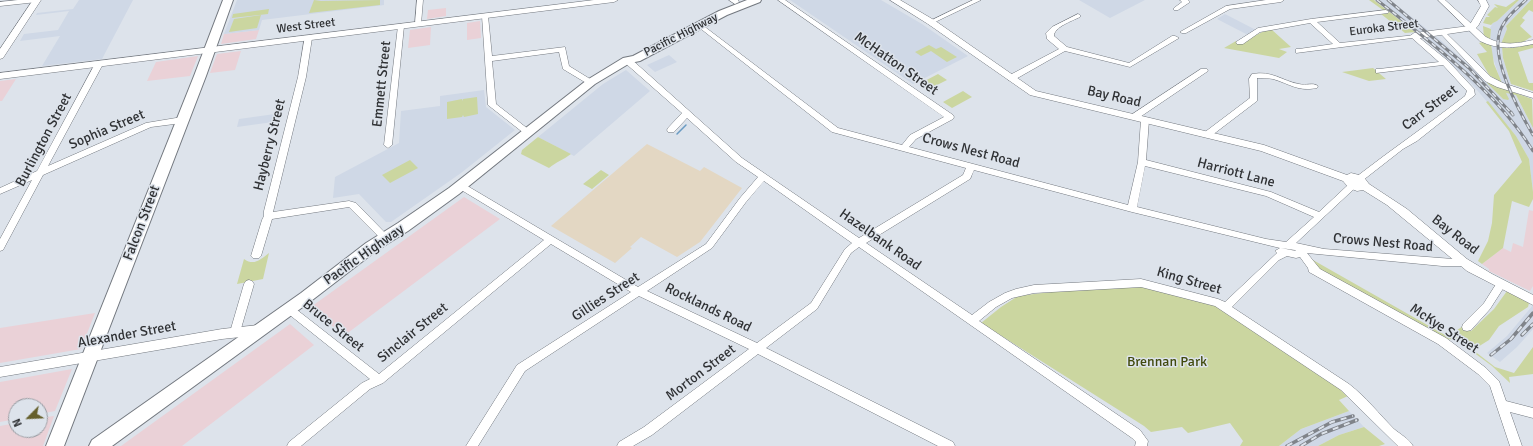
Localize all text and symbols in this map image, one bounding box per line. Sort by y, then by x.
street label: Pacific Highway [642,10,720,60]
street label: West Street [276,15,336,37]
street label: Euroka Street [1349,17,1419,39]
street label: McHatton Street [851,29,941,99]
street label: Emmett Street [369,40,395,128]
street label: Carr Street [1399,82,1461,134]
street label: Bay Road [1085,83,1143,111]
street label: Burlington Street [12,90,76,190]
street label: Hayberry Street [250,97,290,193]
street label: Sophia Street [67,107,147,153]
street label: Crows Nest Road [920,130,1022,172]
street label: Harriott Lane [1195,155,1277,191]
street label: Falcon Street [120,183,164,263]
street label: Hazelbank Road [836,206,924,274]
street label: Bay Road [1428,211,1482,259]
street label: Pacific Highway [321,221,407,289]
street label: Crows Nest Road [1332,230,1434,256]
street label: King Street [1155,264,1223,298]
street label: Gillies Street [569,269,643,325]
street label: Rocklands Road [662,280,754,336]
street label: Bruce Street [299,296,367,356]
street label: Sinclair Street [374,300,452,366]
street label: McKye Street [1406,300,1482,358]
street label: Alexander Street [76,318,178,352]
street label: Morton Street [663,341,739,405]
park label: Brennan Park [1127,354,1207,370]
north arrow [8,398,48,438]
text: N [10,417,25,429]

